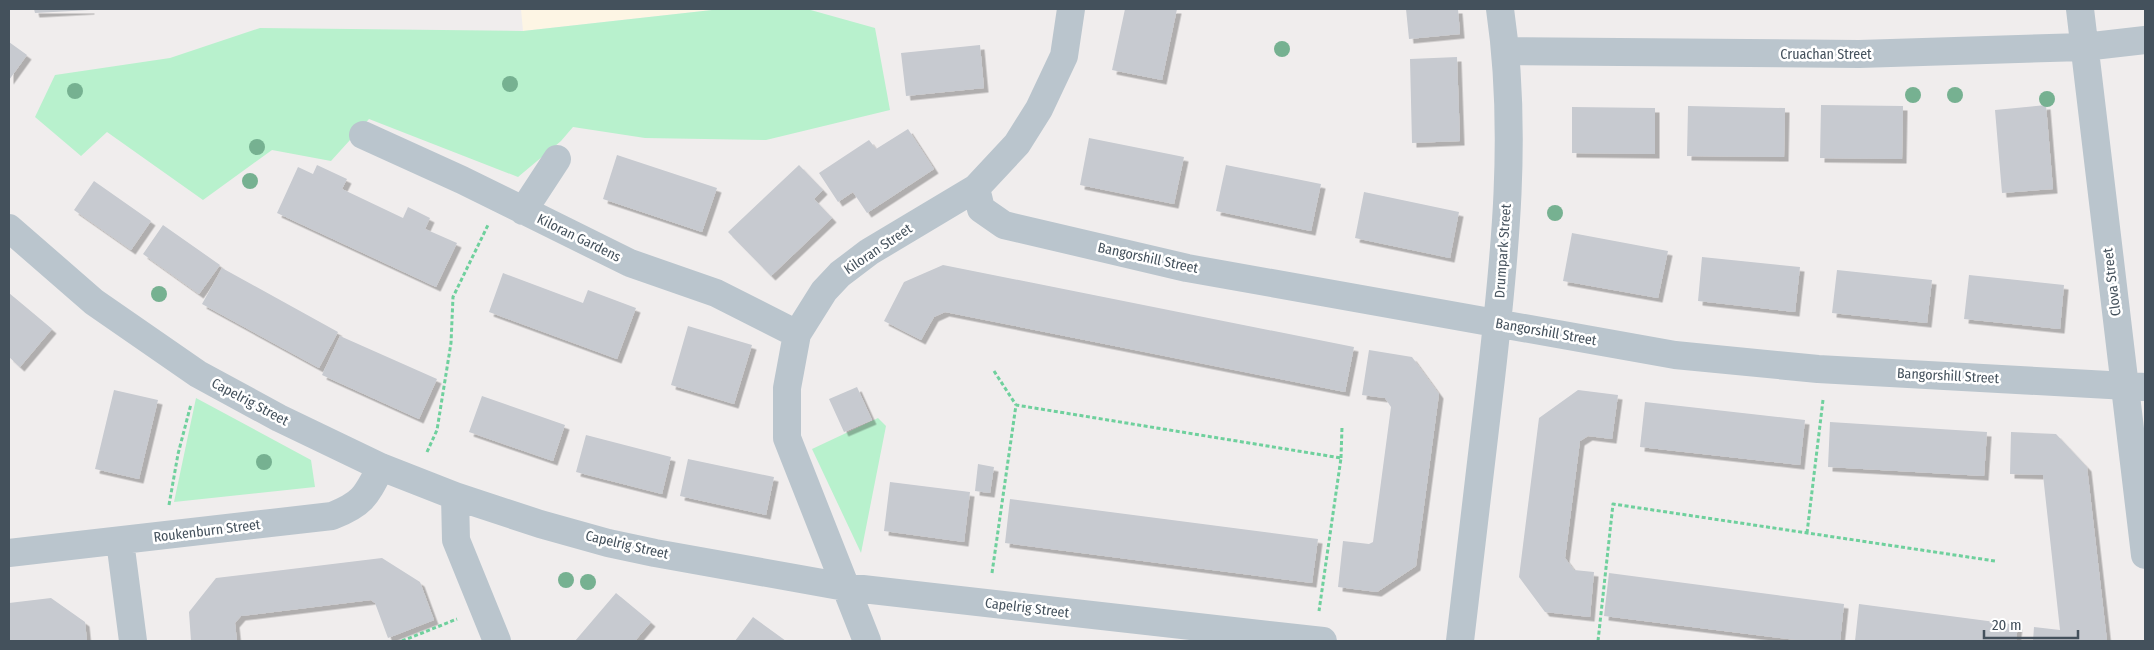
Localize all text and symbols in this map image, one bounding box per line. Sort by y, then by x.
street label: Cruachan Street [1780,46,1872,63]
street label: Drumpark Street [1491,203,1515,299]
street label: Kiloran Gardens [534,210,624,266]
street label: Kiloran Street [841,220,916,278]
street label: Bangorshill Street [1096,239,1200,277]
street label: Clova Street [2099,247,2125,317]
street label: Bangorshill Street [1494,315,1598,349]
street label: Bangorshill Street [1896,365,2000,387]
street label: Capelrig Street [209,375,292,430]
street label: Roukenburn Street [153,516,262,546]
street label: Capelrig Street [584,527,671,563]
street label: Capelrig Street [984,594,1070,622]
scale bar [1984,608,2078,640]
text: 20 m [1992,616,2022,634]

